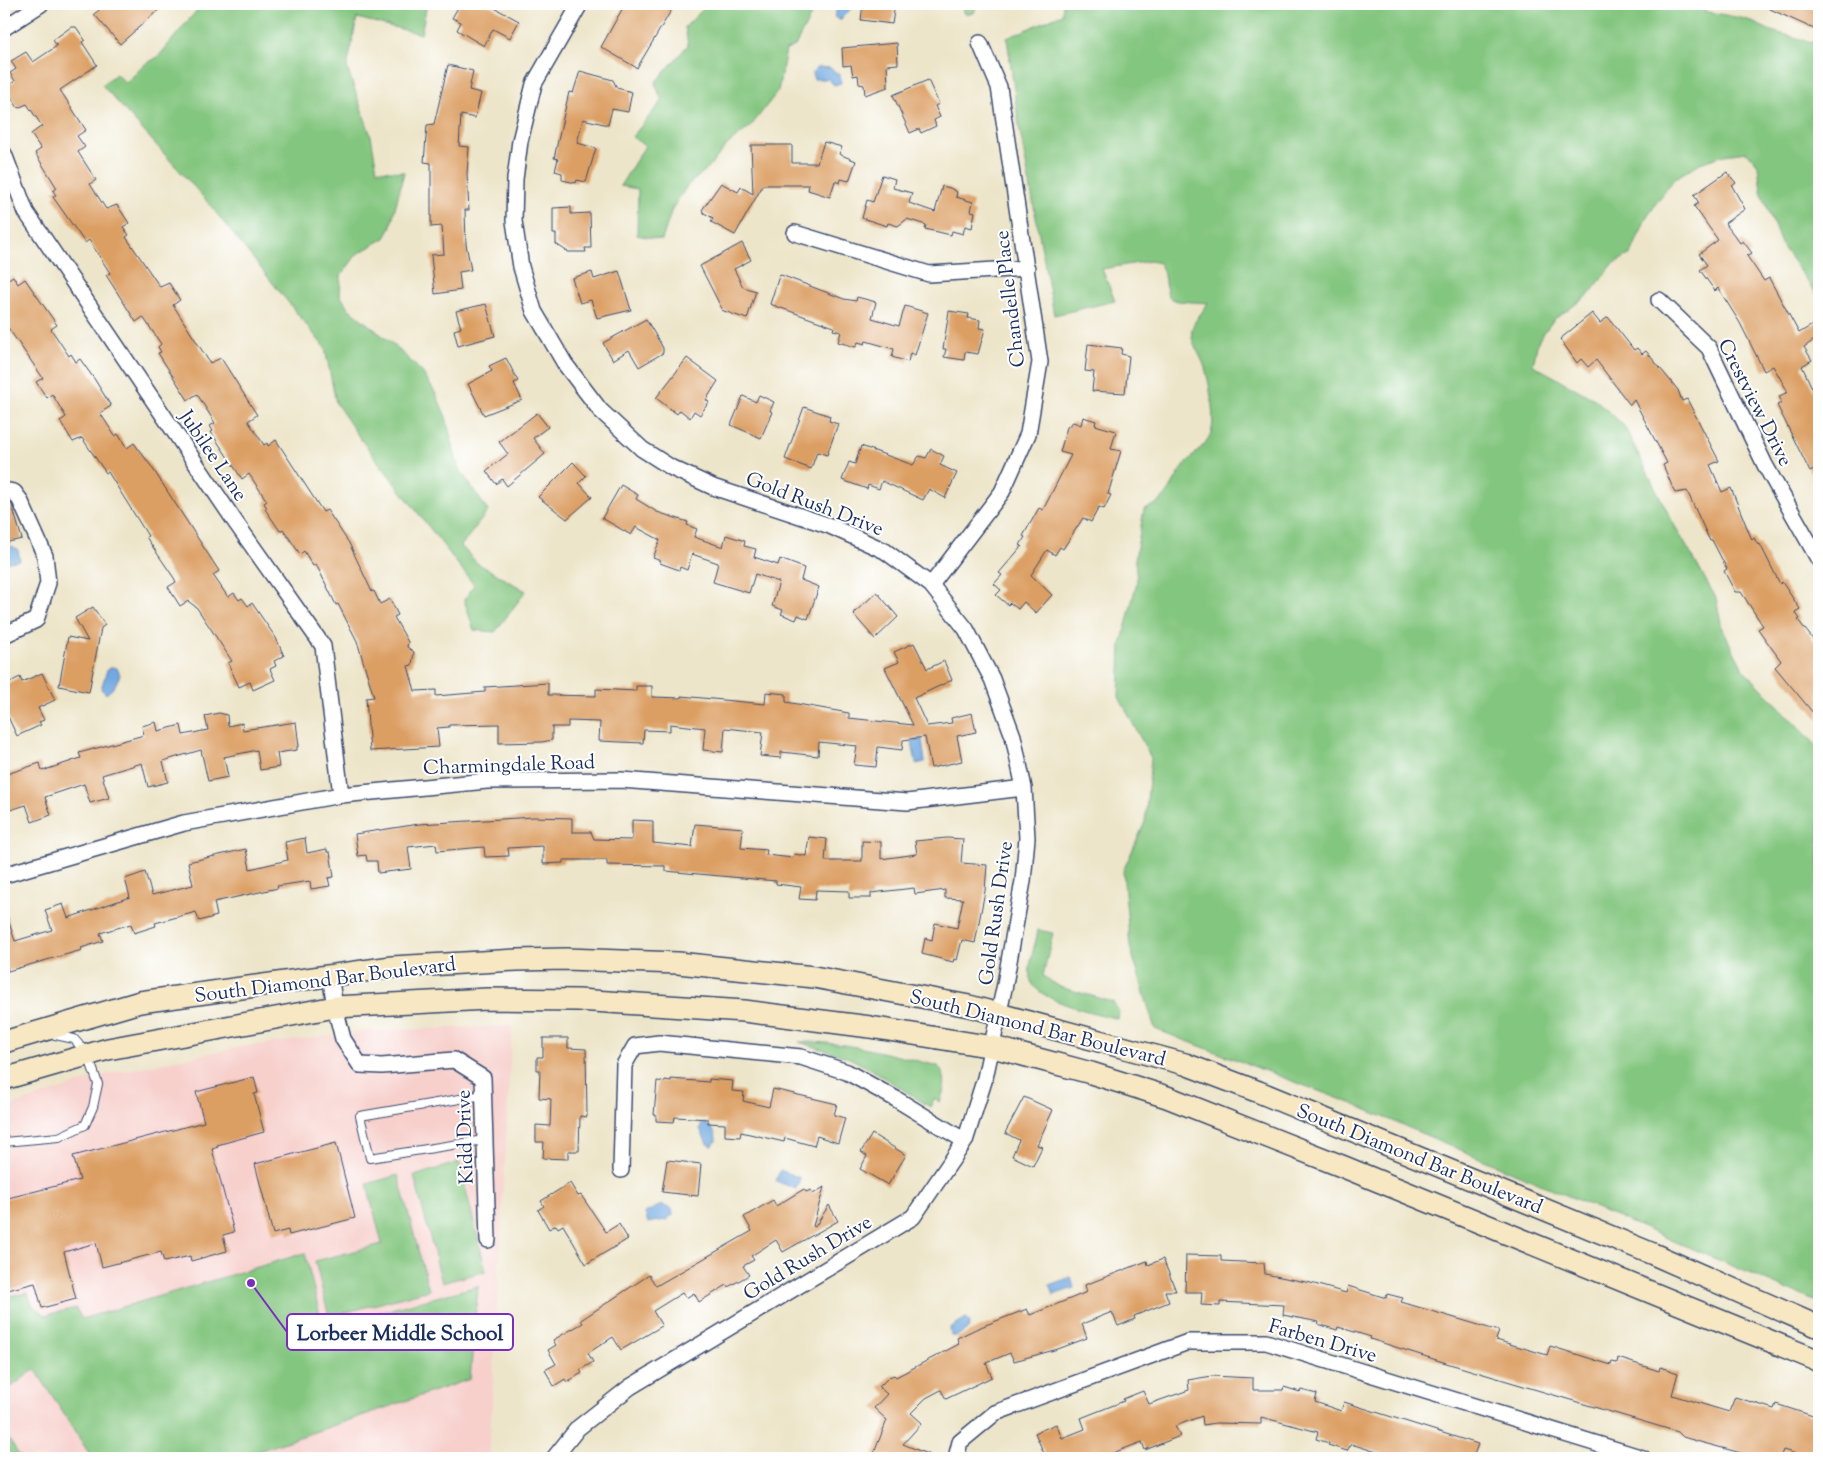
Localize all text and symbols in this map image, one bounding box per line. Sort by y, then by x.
street label: Chandelle Place [989,229,1034,369]
street label: Crestview Drive [1709,334,1798,472]
street label: Jubilee Lane [170,404,253,508]
street label: Gold Rush Drive [741,466,887,545]
street label: Charmingdale Road [423,749,596,784]
street label: Gold Rush Drive [973,839,1022,987]
street label: South Diamond Bar Boulevard [193,951,458,1012]
street label: South Diamond Bar Boulevard [906,983,1169,1075]
street label: Kidd Drive [450,1089,483,1185]
street label: South Diamond Bar Boulevard [1292,1098,1547,1223]
street label: Gold Rush Drive [738,1209,878,1309]
street label: Farben Drive [1265,1313,1380,1372]
callout: Lorbeer Middle School [287,1314,513,1350]
text: Lorbeer Middle School [297,1320,503,1350]

